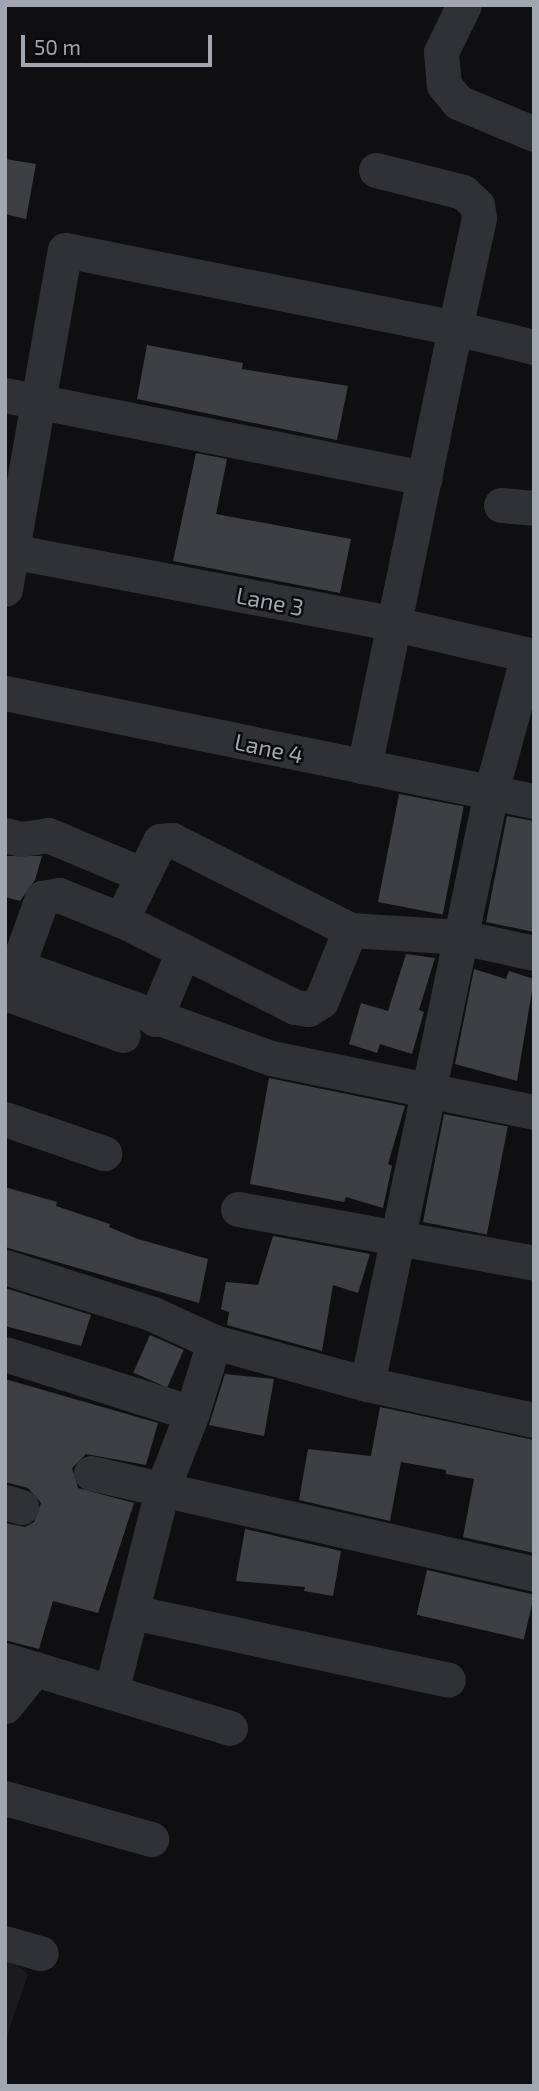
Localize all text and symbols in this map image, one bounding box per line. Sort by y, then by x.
scale bar [24,21,215,65]
text: 50 m [34,34,81,59]
street label: Lane 3 [234,581,306,621]
street label: Lane 4 [232,727,306,769]

